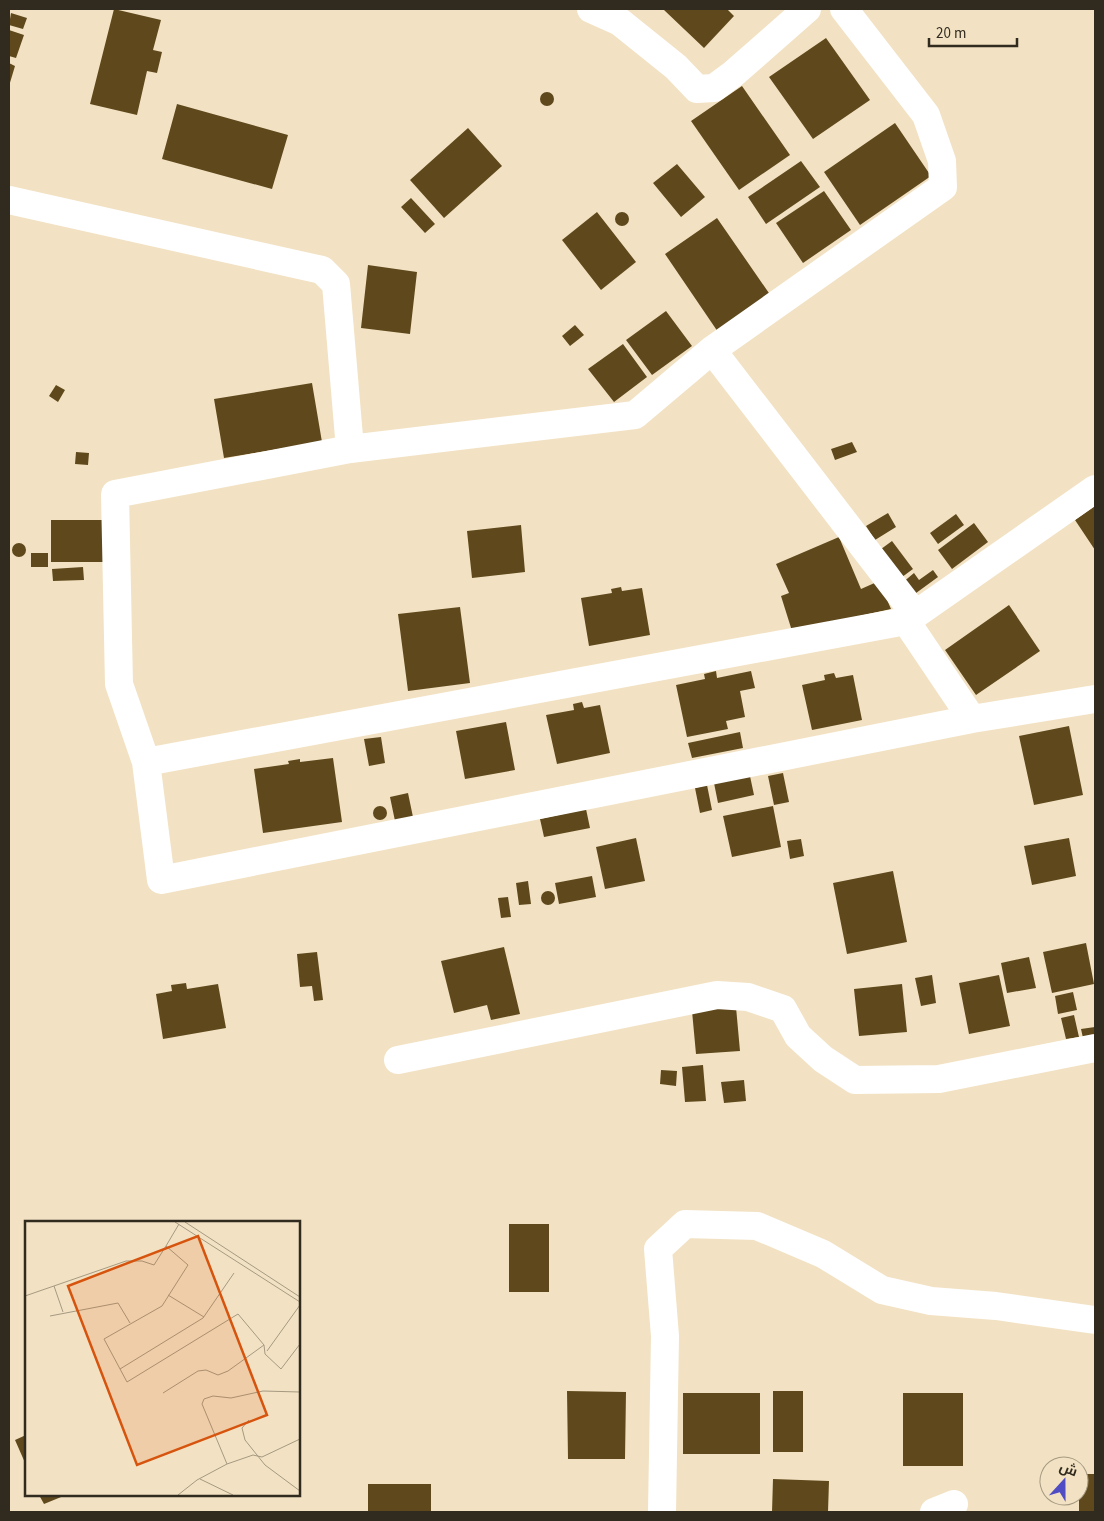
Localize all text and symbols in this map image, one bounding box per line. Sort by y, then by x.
scale bar [929,15,1016,47]
text: 20 m [936,23,966,44]
inset map [25,1221,300,1496]
north arrow [1039,1456,1089,1506]
text: ش [1056,1457,1080,1482]

